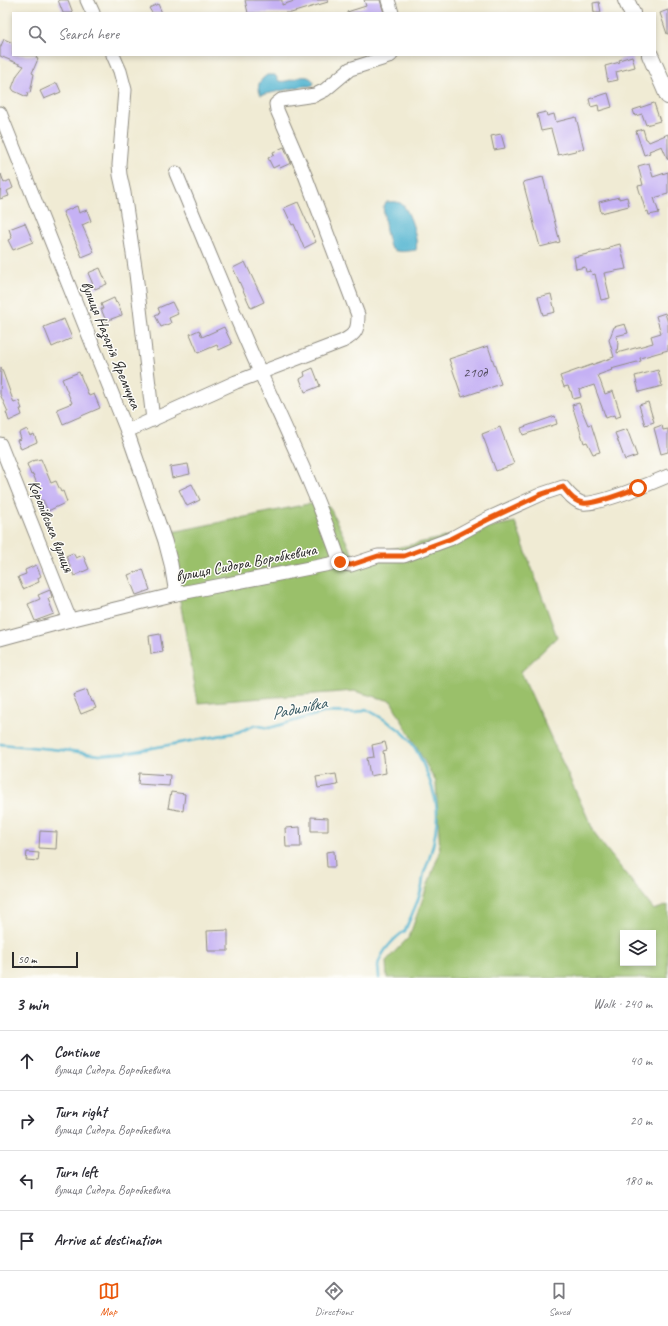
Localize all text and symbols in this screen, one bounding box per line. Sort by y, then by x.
search box [12,12,656,56]
icon: search [26,23,48,45]
text: Search here [58,25,119,44]
street label: вулиця Назарія Яремчука [76,278,146,413]
house number: 210д [463,364,489,381]
street label: Королівська вулиця [23,477,79,576]
route start [629,479,647,497]
street label: вулиця Сидора Воробкевича [174,539,320,586]
route end [331,553,349,571]
water label: Радилівка [270,692,330,724]
map controls [620,930,656,966]
button: layers [620,930,656,966]
scale bar [12,950,78,969]
text: 50 m [18,952,37,966]
text: 3 min [16,994,49,1015]
text: Walk · 240 m [593,996,652,1012]
text: Continue [54,1043,99,1062]
icon: ahead [16,1050,38,1072]
text: 40 m [630,1053,652,1069]
text: вулиця Сидора Воробкевича [54,1062,170,1078]
text: Turn right [54,1103,107,1122]
icon: right [16,1110,38,1132]
text: 20 m [630,1113,652,1129]
text: вулиця Сидора Воробкевича [54,1122,170,1138]
text: Turn left [54,1163,97,1182]
icon: left [16,1170,38,1192]
text: 180 m [624,1173,652,1189]
text: вулиця Сидора Воробкевича [54,1182,170,1198]
icon: arrive [16,1230,38,1252]
text: Arrive at destination [54,1231,161,1250]
tab: Map [98,1280,120,1318]
tab: Directions [315,1280,353,1318]
tab: Saved [548,1280,570,1318]

